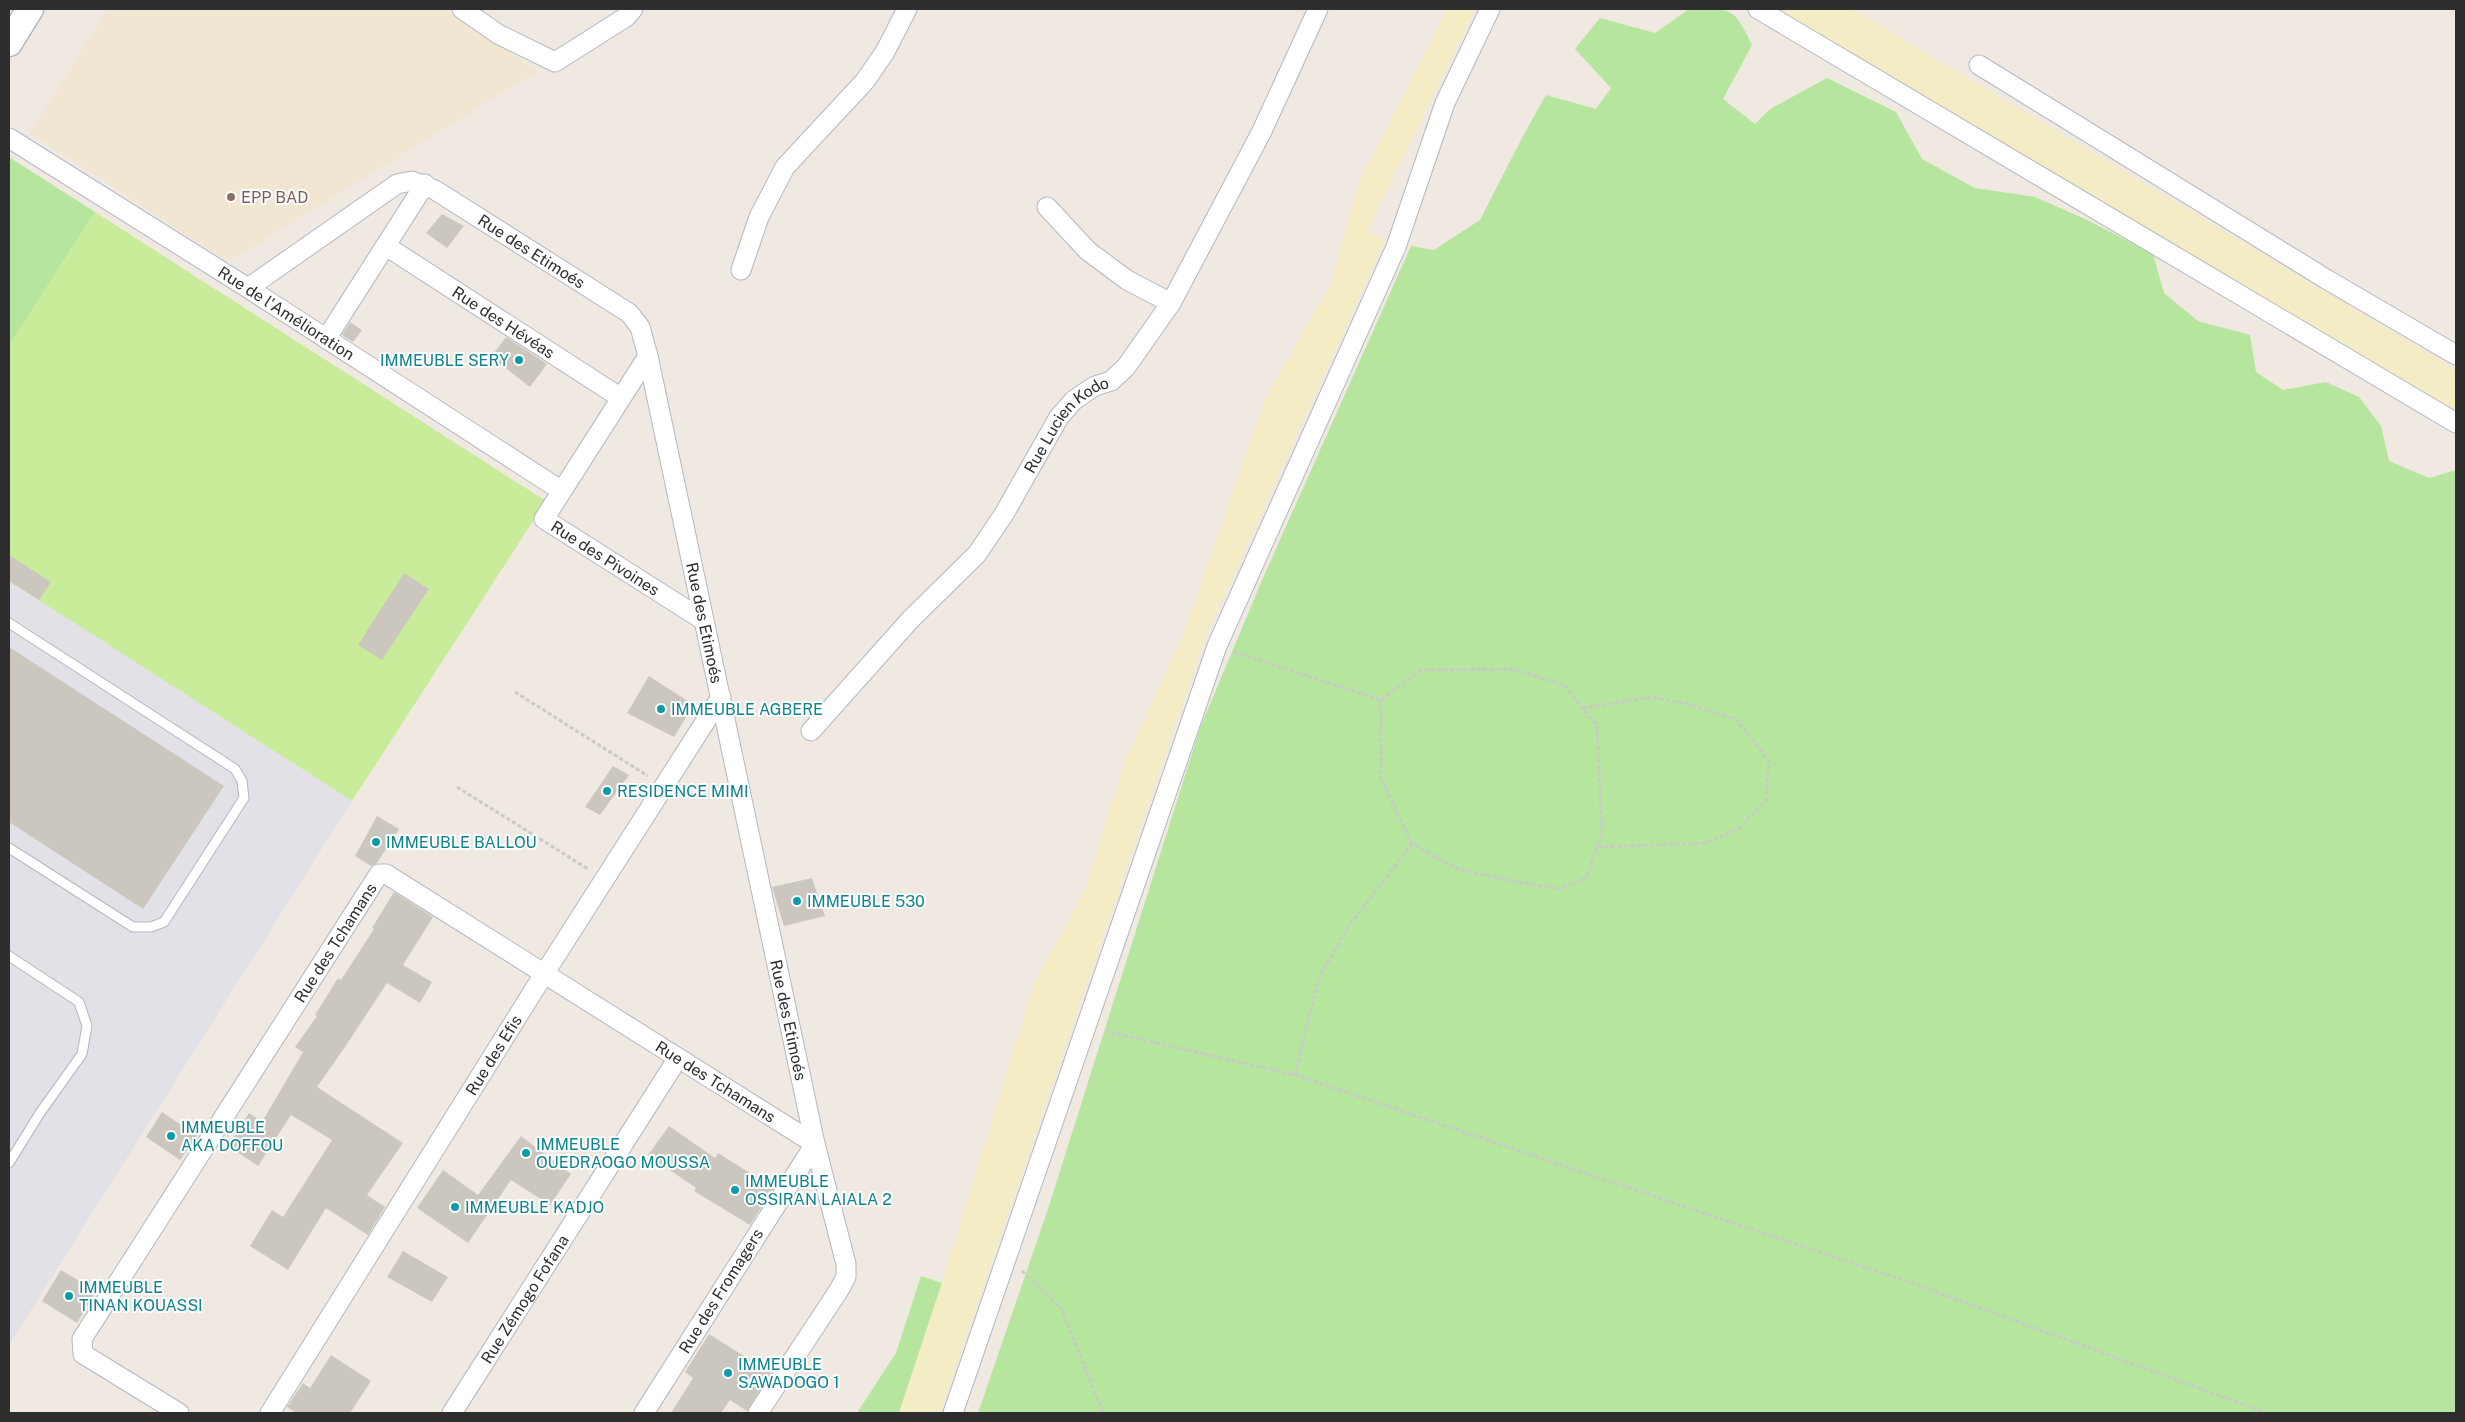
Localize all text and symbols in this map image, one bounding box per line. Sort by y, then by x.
place label: EPP BAD [241,188,308,207]
marker: EPP BAD [225,191,237,203]
street label: Rue des Etimoés [475,210,589,292]
street label: Rue de l'Amélioration [215,262,358,364]
street label: Rue des Hévéas [449,282,558,362]
place label: IMMEUBLE SERY [380,351,509,370]
marker: IMMEUBLE SERY [513,354,525,366]
street label: Rue Lucien Kodo [1020,373,1111,476]
street label: Rue des Pivoines [548,516,663,599]
street label: Rue des Etimoés [682,561,727,685]
place label: IMMEUBLE AGBERE [671,700,823,719]
marker: IMMEUBLE AGBERE [655,703,667,715]
place label: RESIDENCE MIMI [617,782,748,801]
marker: RESIDENCE MIMI [601,785,613,797]
place label: IMMEUBLE BALLOU [386,833,537,852]
marker: IMMEUBLE BALLOU [370,836,382,848]
street label: Rue des Tchamans [290,879,380,1006]
place label: IMMEUBLE 530 [807,892,925,911]
marker: IMMEUBLE 530 [791,895,803,907]
street label: Rue des Etimoés [767,958,811,1082]
street label: Rue des Efis [461,1011,526,1099]
street label: Rue des Tchamans [652,1037,779,1126]
place label: IMMEUBLE AKA DOFFOU [181,1118,283,1155]
marker: IMMEUBLE AKA DOFFOU [165,1130,177,1142]
place label: IMMEUBLE OUEDRAOGO MOUSSA [536,1135,710,1172]
marker: IMMEUBLE OUEDRAOGO MOUSSA [520,1147,532,1159]
place label: IMMEUBLE OSSIRAN LAIALA 2 [745,1172,892,1209]
marker: IMMEUBLE OSSIRAN LAIALA 2 [729,1184,741,1196]
place label: IMMEUBLE KADJO [465,1198,604,1217]
marker: IMMEUBLE KADJO [449,1201,461,1213]
street label: Rue des Fromagers [675,1225,767,1357]
street label: Rue Zémogo Fofana [477,1231,572,1367]
place label: IMMEUBLE TINAN KOUASSI [79,1278,203,1315]
marker: IMMEUBLE TINAN KOUASSI [63,1290,75,1302]
place label: IMMEUBLE SAWADOGO 1 [738,1355,839,1392]
marker: IMMEUBLE SAWADOGO 1 [722,1367,734,1379]

